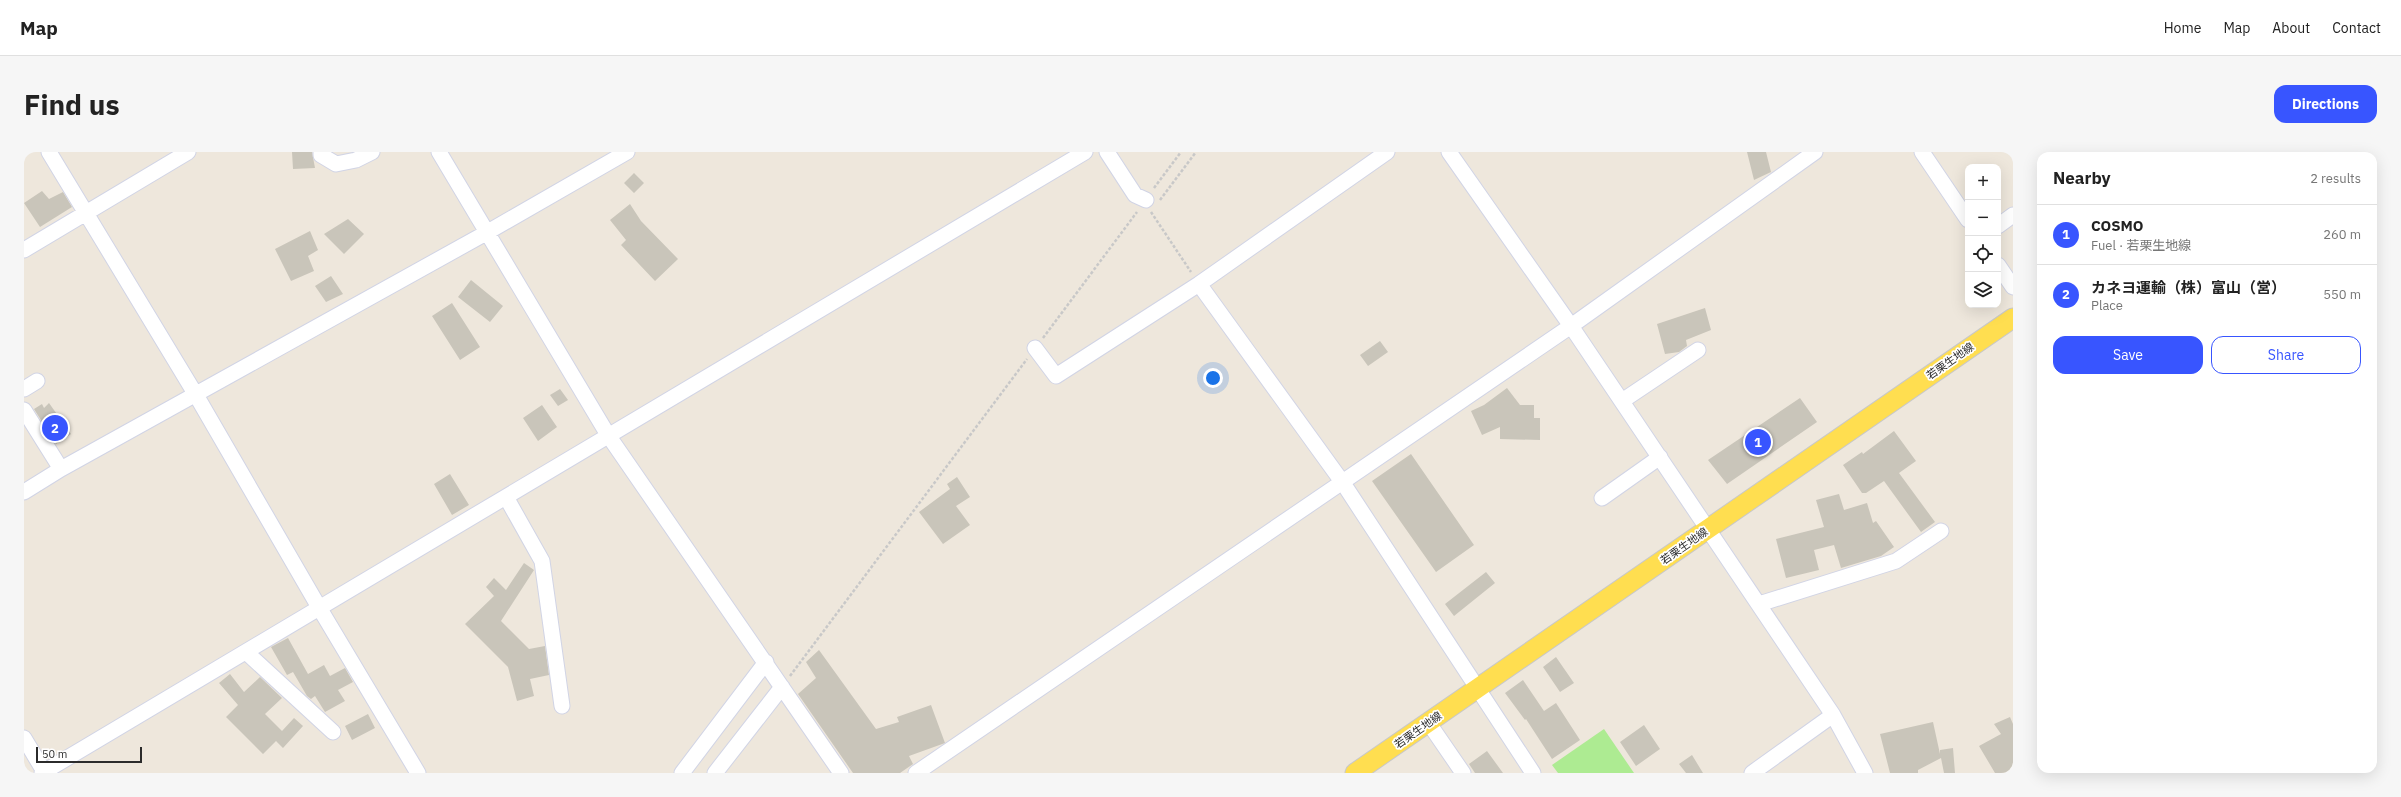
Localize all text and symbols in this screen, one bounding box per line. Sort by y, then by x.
text: Map [20,16,58,40]
text: Home [2164,19,2201,37]
text: Map [2223,19,2250,37]
text: About [2272,19,2310,37]
text: Contact [2332,19,2381,37]
button: Directions [2274,85,2377,123]
text: Find us [24,86,120,123]
map controls [1965,164,2001,308]
button: + [1965,164,2001,200]
text: Nearby [2053,167,2111,189]
text: 2 results [2310,170,2361,187]
button: − [1965,200,2001,236]
text: COSMO [2091,216,2144,235]
text: 1 [2062,226,2070,243]
text: 260 m [2323,226,2361,243]
button: locate [1965,236,2001,272]
text: Fuel · 若栗生地線 [2091,237,2191,254]
button: layers [1965,272,2001,308]
text: カネヨ運輸（株）富山（営） [2091,278,2286,297]
text: 2 [2062,286,2070,303]
text: 550 m [2323,286,2361,303]
text: Place [2091,297,2123,314]
button: Save [2053,336,2203,374]
button: Share [2211,336,2361,374]
street label: 若栗生地線 [1923,339,1977,383]
your location [1203,368,1223,388]
pin: 2 [42,413,68,443]
pin: 1 [1745,427,1771,457]
street label: 若栗生地線 [1657,524,1711,568]
street label: 若栗生地線 [1391,708,1445,752]
scale bar [36,745,142,764]
text: 50 m [42,747,67,761]

